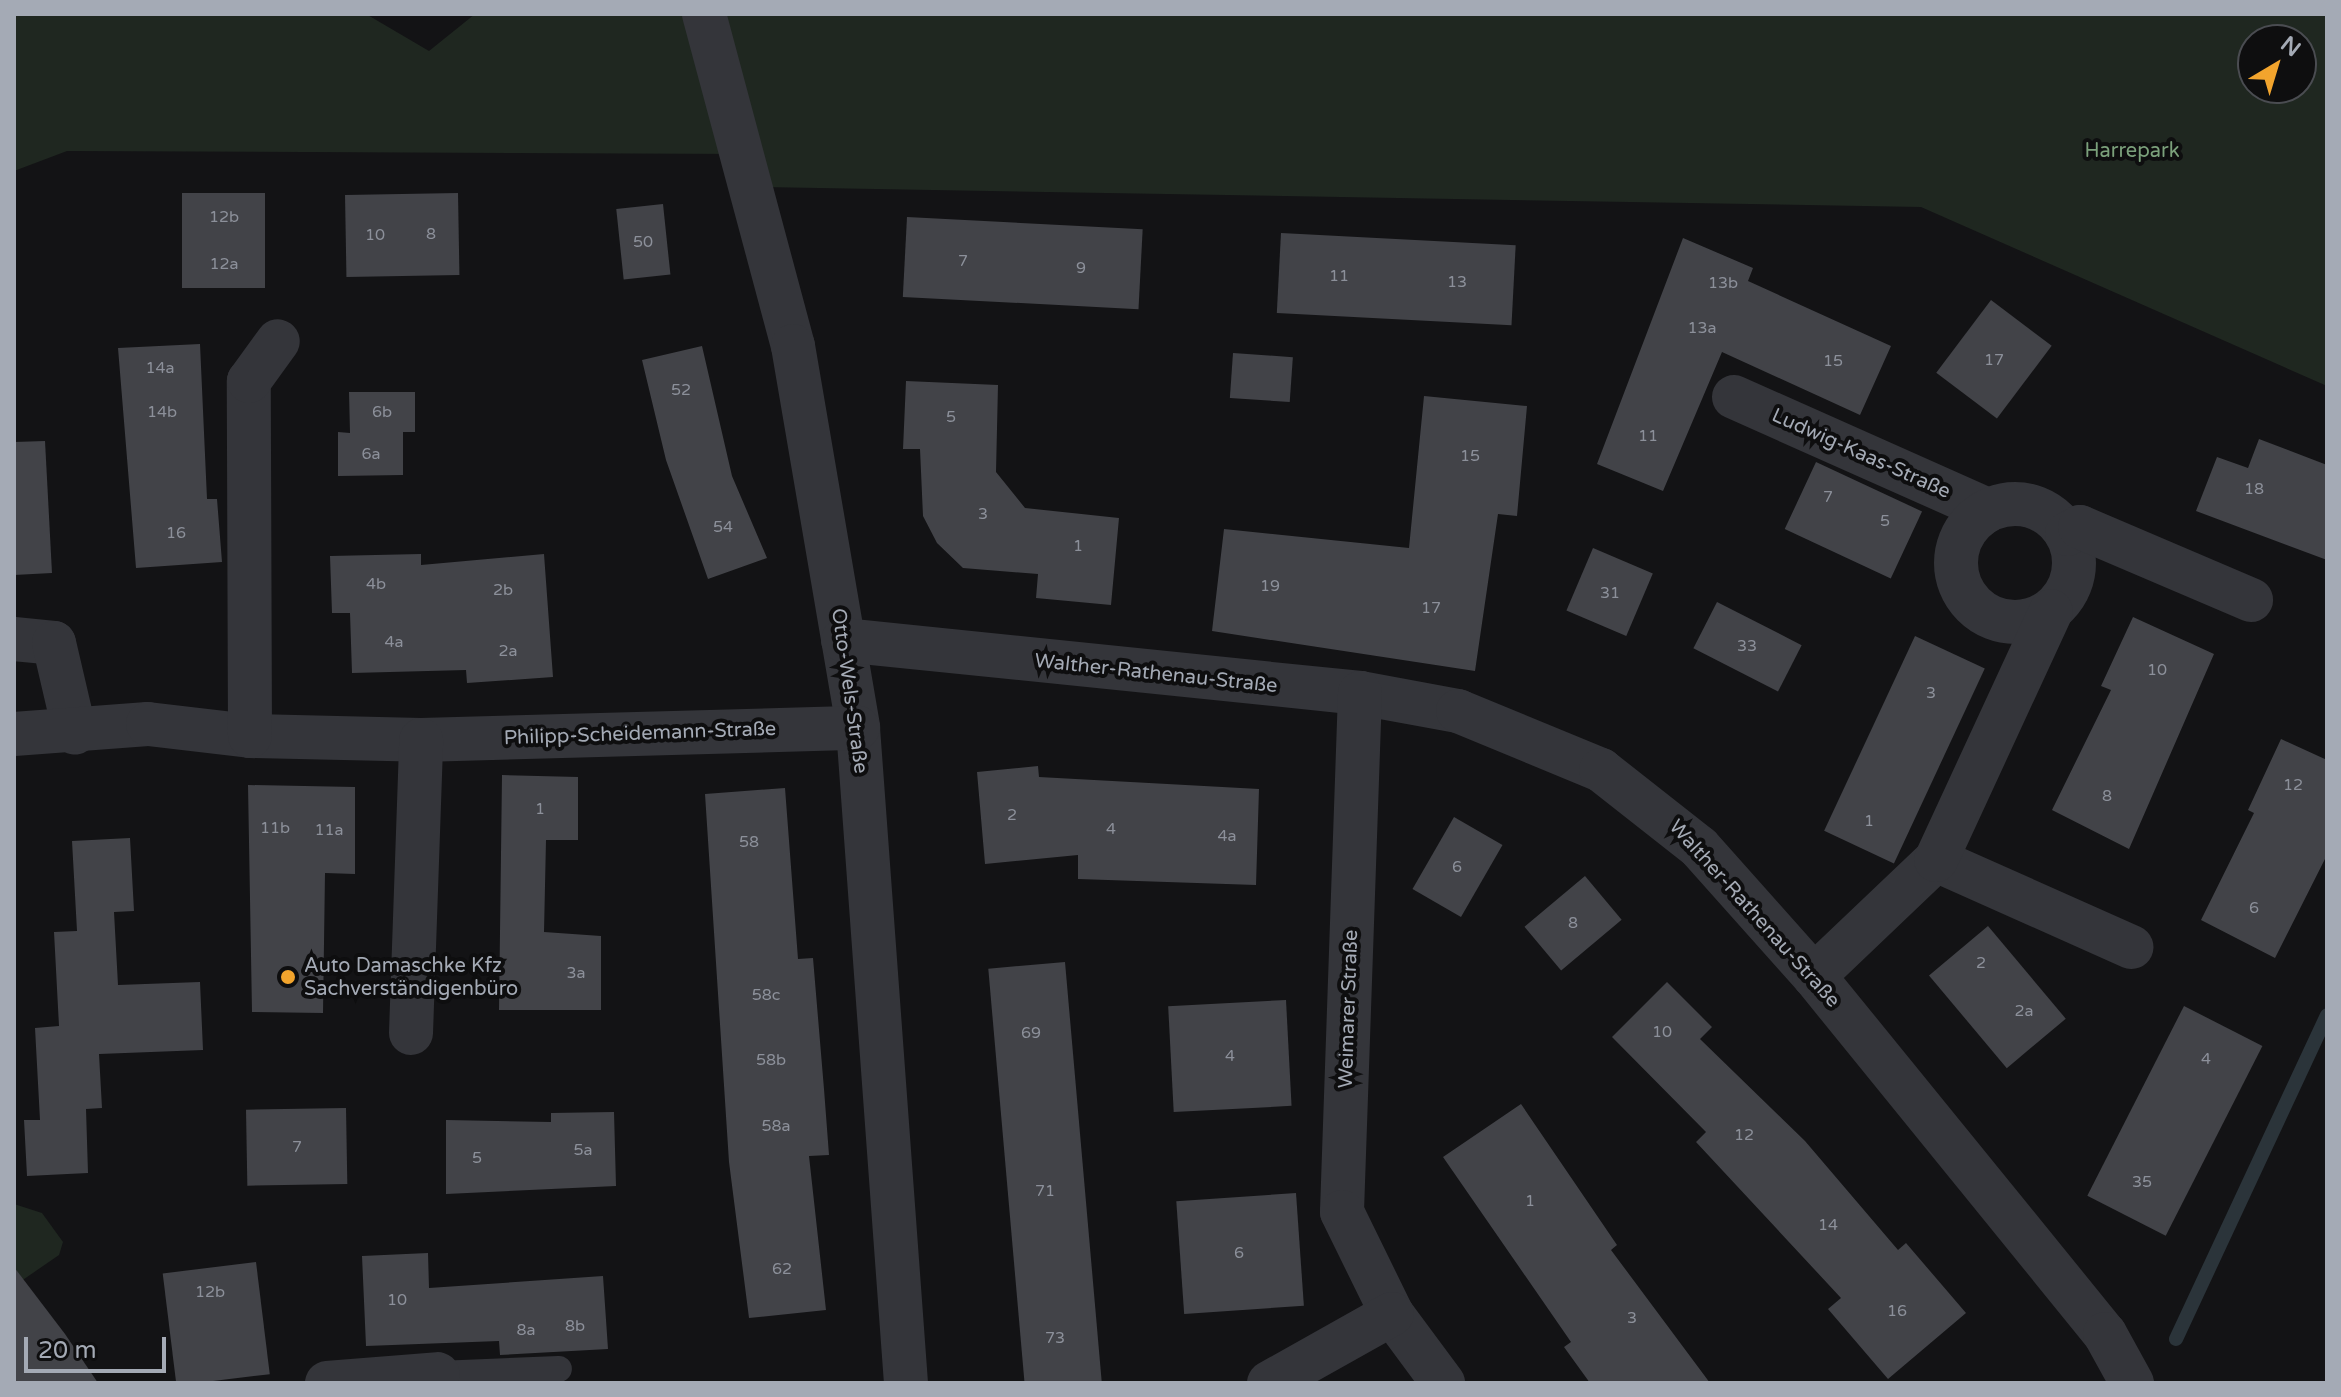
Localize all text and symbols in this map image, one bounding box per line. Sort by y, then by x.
north arrow [2237,24,2317,104]
text: N [2276,31,2306,62]
park label: Harrepark [2084,139,2180,163]
house number: 12b [209,207,239,227]
house number: 8 [426,224,436,244]
house number: 10 [365,225,385,245]
house number: 50 [633,232,653,252]
house number: 7 [958,251,968,271]
house number: 12a [209,254,239,274]
house number: 9 [1076,258,1086,278]
house number: 11 [1329,266,1349,286]
house number: 13 [1447,272,1467,292]
house number: 13b [1708,273,1738,293]
house number: 13a [1687,318,1717,338]
house number: 17 [1984,350,2004,370]
house number: 15 [1823,351,1843,371]
house number: 14a [145,358,175,378]
house number: 52 [671,380,691,400]
house number: 14b [147,402,177,422]
house number: 6b [372,402,392,422]
street label: Ludwig-Kaas-Straße [1768,404,1954,504]
house number: 5 [946,407,956,427]
house number: 11 [1638,426,1658,446]
house number: 6a [361,444,381,464]
house number: 15 [1460,446,1480,466]
house number: 18 [2244,479,2264,499]
house number: 7 [1823,487,1833,507]
house number: 3 [978,504,988,524]
house number: 5 [1880,511,1890,531]
house number: 54 [713,517,733,537]
house number: 16 [166,523,186,543]
house number: 1 [1073,536,1083,556]
house number: 4b [366,574,386,594]
house number: 19 [1260,576,1280,596]
house number: 2b [493,580,513,600]
house number: 31 [1600,583,1620,603]
house number: 17 [1421,598,1441,618]
street label: Otto-Wels-Straße [826,607,872,775]
house number: 4a [384,632,404,652]
house number: 33 [1737,636,1757,656]
house number: 2a [498,641,518,661]
street label: Walther-Rathenau-Straße [1033,649,1279,699]
house number: 10 [2147,660,2167,680]
house number: 3 [1926,683,1936,703]
street label: Philipp-Scheidemann-Straße [503,717,777,751]
house number: 12 [2283,775,2303,795]
house number: 8 [2102,786,2112,806]
house number: 1 [535,799,545,819]
house number: 2 [1007,805,1017,825]
house number: 1 [1864,811,1874,831]
street label: Walther-Rathenau-Straße [1663,815,1845,1013]
house number: 11b [260,818,290,838]
house number: 4 [1106,819,1116,839]
house number: 11a [314,820,344,840]
house number: 4a [1217,826,1237,846]
house number: 58 [739,832,759,852]
house number: 6 [1452,857,1462,877]
house number: 6 [2249,898,2259,918]
house number: 8 [1568,913,1578,933]
street label: Weimarer Straße [1334,929,1364,1089]
house number: 2 [1976,953,1986,973]
place label: Auto Damaschke Kfz Sachverständigenbüro [304,954,518,1001]
house number: 3a [566,963,586,983]
marker: Auto Damaschke Kfz Sachverständigenbüro [279,968,297,986]
house number: 58c [752,985,780,1005]
house number: 2a [2014,1001,2034,1021]
house number: 10 [1652,1022,1672,1042]
house number: 69 [1021,1023,1041,1043]
house number: 4 [1225,1046,1235,1066]
house number: 4 [2201,1049,2211,1069]
house number: 58b [756,1050,786,1070]
house number: 58a [761,1116,791,1136]
house number: 12 [1734,1125,1754,1145]
house number: 7 [292,1137,302,1157]
house number: 5a [573,1140,593,1160]
house number: 5 [472,1148,482,1168]
house number: 35 [2132,1172,2152,1192]
house number: 71 [1035,1181,1055,1201]
house number: 1 [1525,1191,1535,1211]
house number: 14 [1818,1215,1838,1235]
house number: 6 [1234,1243,1244,1263]
house number: 62 [772,1259,792,1279]
house number: 12b [195,1282,225,1302]
house number: 10 [387,1290,407,1310]
house number: 16 [1887,1301,1907,1321]
house number: 3 [1627,1308,1637,1328]
house number: 8b [565,1316,585,1336]
house number: 8a [516,1320,536,1340]
scale bar [28,1321,170,1371]
house number: 73 [1045,1328,1065,1348]
text: 20 m [38,1336,96,1365]

